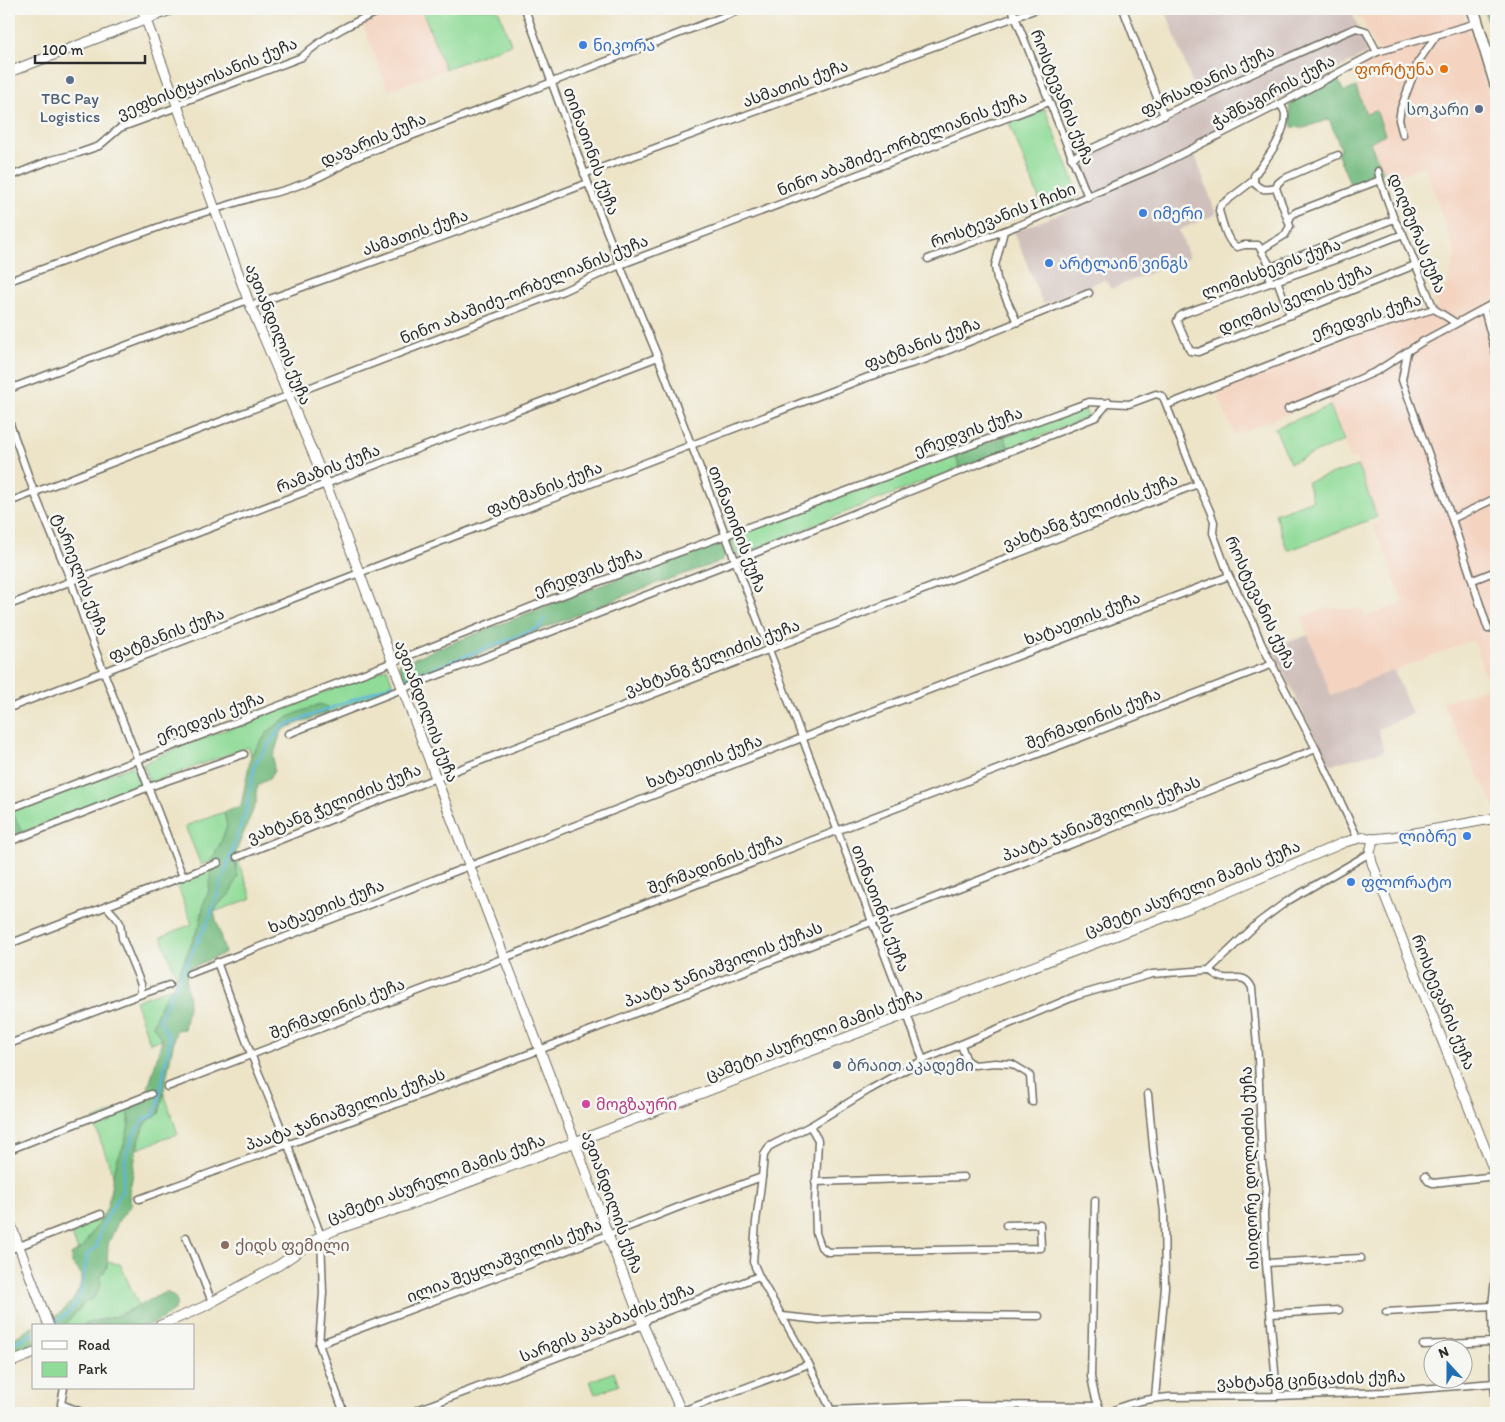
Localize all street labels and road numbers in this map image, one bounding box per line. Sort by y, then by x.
street label: როსტევანის ქუჩა [1027,27,1098,168]
street label: ვეფხისტყაოსანის ქუჩა [114,34,300,123]
street label: ფარსადანის ქუჩა [1137,41,1278,121]
street label: ჭაშნაგირის ქუჩა [1208,51,1338,132]
street label: ასმათის ქუჩა [740,56,851,111]
street label: თინათინის ქუჩა [560,85,623,218]
street label: ნინო აბაშიძე-ორბელიანის ქუჩა [775,87,1030,201]
street label: დავარის ქუჩა [317,109,429,171]
street label: დიღმურას ქუჩა [1384,170,1450,296]
street label: როსტევანის I ჩიხი [928,179,1079,252]
street label: ასმათის ქუჩა [360,205,471,260]
street label: ნინო აბაშიძე-ორბელიანის ქუჩა [397,231,651,349]
street label: ლომისხევის ქუჩა [1199,234,1344,303]
street label: დიღმის ველის ქუჩა [1215,259,1375,339]
street label: ავთანდილის ქუჩა [241,261,316,408]
street label: ერედვის ქუჩა [1309,290,1424,344]
street label: ფატმანის ქუჩა [861,314,983,373]
street label: ერედვის ქუჩა [911,403,1026,461]
street label: რამაზის ქუჩა [274,440,383,497]
street label: ფატმანის ქუჩა [484,458,605,519]
street label: თინათინის ქუჩა [705,463,771,595]
street label: ვახტანგ ჭელიძის ქუჩა [1000,469,1181,555]
street label: ტარიელის ქუჩა [48,510,113,638]
street label: როსტევანის ქუჩა [1221,533,1300,672]
street label: ერედვის ქუჩა [531,543,646,601]
street label: ხატაეთის ქუჩა [1022,588,1143,649]
street label: ფატმანის ქუჩა [106,604,227,665]
street label: ვახტანგ ჭელიძის ქუჩა [622,615,803,701]
street label: ავთანდილის ქუჩა [390,637,462,785]
street label: შერმადინის ქუჩა [1023,684,1164,754]
street label: ერედვის ქუჩა [153,688,267,748]
street label: ხატაეთის ქუჩა [644,731,765,792]
street label: ვახტანგ ჭელიძის ქუჩა [244,760,424,848]
street label: პაატა ჯანიაშვილის ქუჩას [999,772,1204,866]
street label: შერმადინის ქუჩა [645,829,786,899]
street label: ცამეტი ასურელი მამის ქუჩა [1082,836,1303,941]
street label: თინათინის ქუჩა [848,842,914,974]
street label: ხატაეთის ქუჩა [266,876,387,937]
street label: პაატა ჯანიაშვილის ქუჩას [621,918,826,1012]
street label: როსტევანის ქუჩა [1408,932,1479,1073]
street label: შერმადინის ქუჩა [267,974,408,1044]
street label: ცამეტი ასურელი მამის ქუჩა [703,984,926,1086]
street label: პაატა ჯანიაშვილის ქუჩას [243,1064,448,1156]
street label: ისიდორე დოლიძის ქუჩა [1236,1066,1264,1270]
street label: ავთანდილის ქუჩა [577,1128,647,1277]
street label: ცამეტი ასურელი მამის ქუჩა [324,1130,548,1228]
street label: ილია შეყლაშვილის ქუჩა [404,1214,605,1307]
street label: სარგის კაკაბაძის ქუჩა [517,1279,697,1366]
street label: ვახტანგ ცინცაძის ქუჩა [1216,1367,1406,1392]

